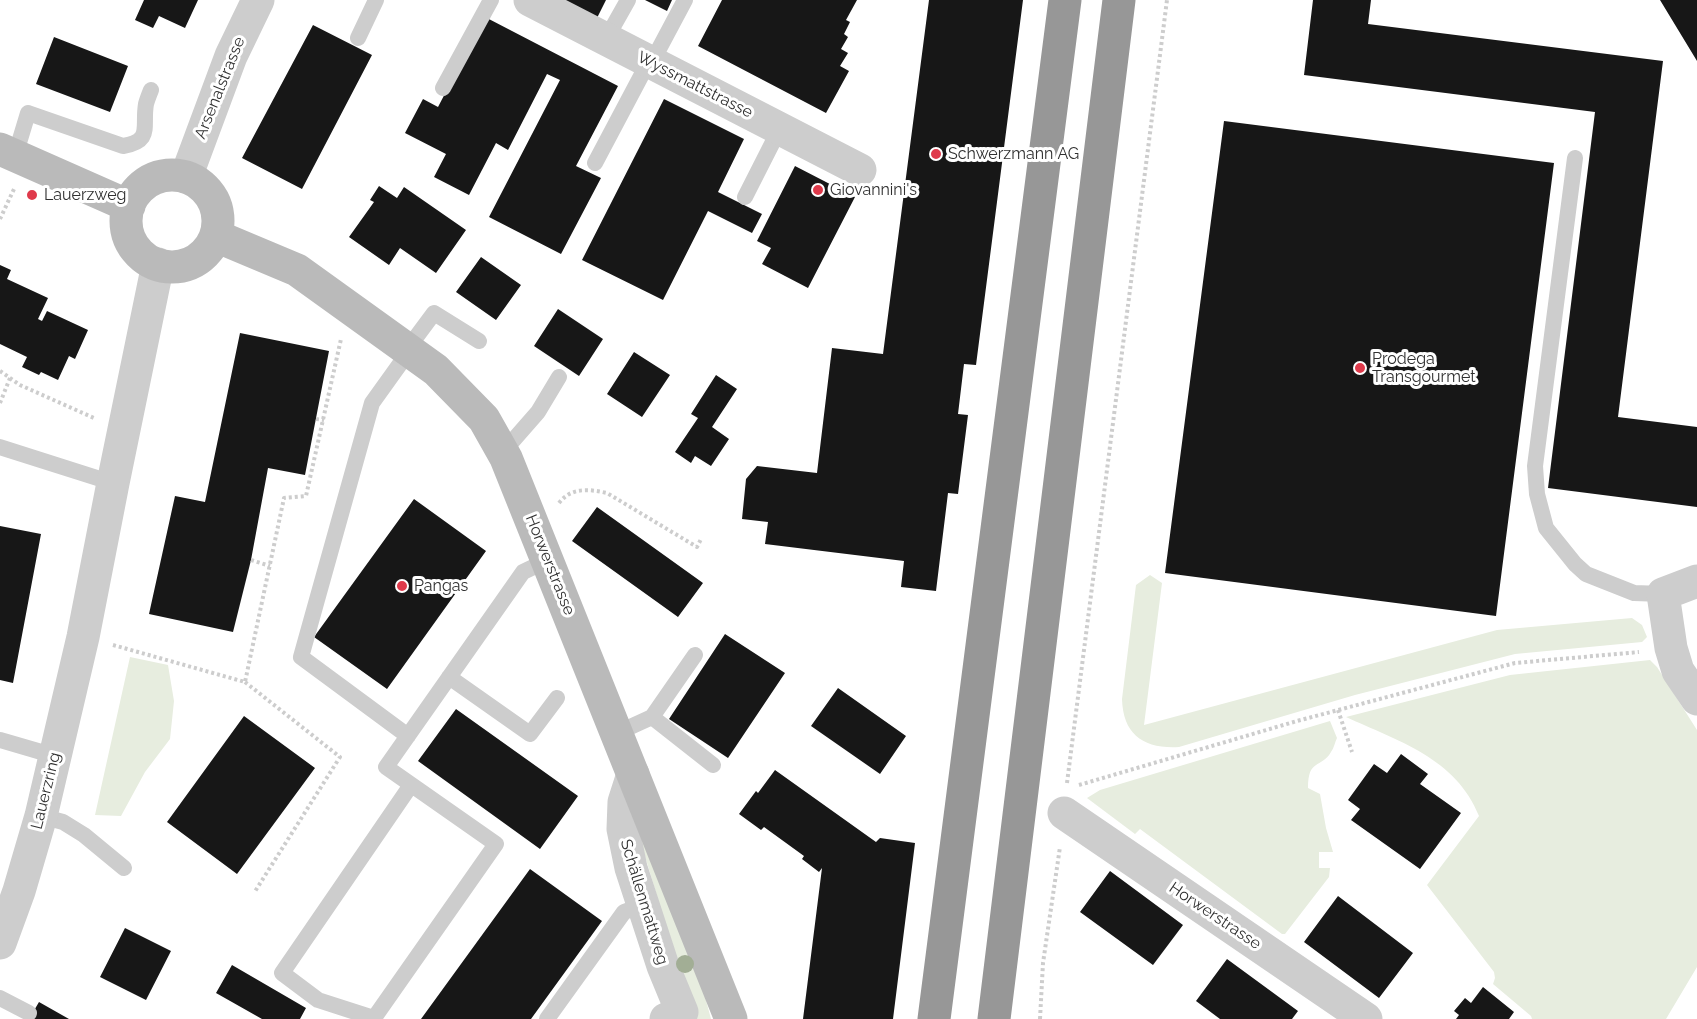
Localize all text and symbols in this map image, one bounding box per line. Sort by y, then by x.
street label: Arsenalstrasse [191,34,249,142]
street label: Wyssmattstrasse [634,48,756,122]
place label: Schwerzmann AG [948,144,1079,164]
marker: Schwerzmann AG [929,147,943,161]
place label: Giovannini's [830,180,917,200]
marker: Giovannini's [811,183,825,197]
place label: Lauerzweg [44,185,126,205]
marker: Lauerzweg [25,188,39,202]
place label: Prodega Transgourmet [1372,349,1476,387]
marker: Prodega Transgourmet [1353,361,1367,375]
street label: Horwerstrasse [521,512,579,618]
place label: Pangas [414,576,468,596]
marker: Pangas [395,579,409,593]
street label: Lauerzring [27,750,65,832]
street label: Schällenmattweg [616,837,672,967]
street label: Horwerstrasse [1165,878,1265,954]

